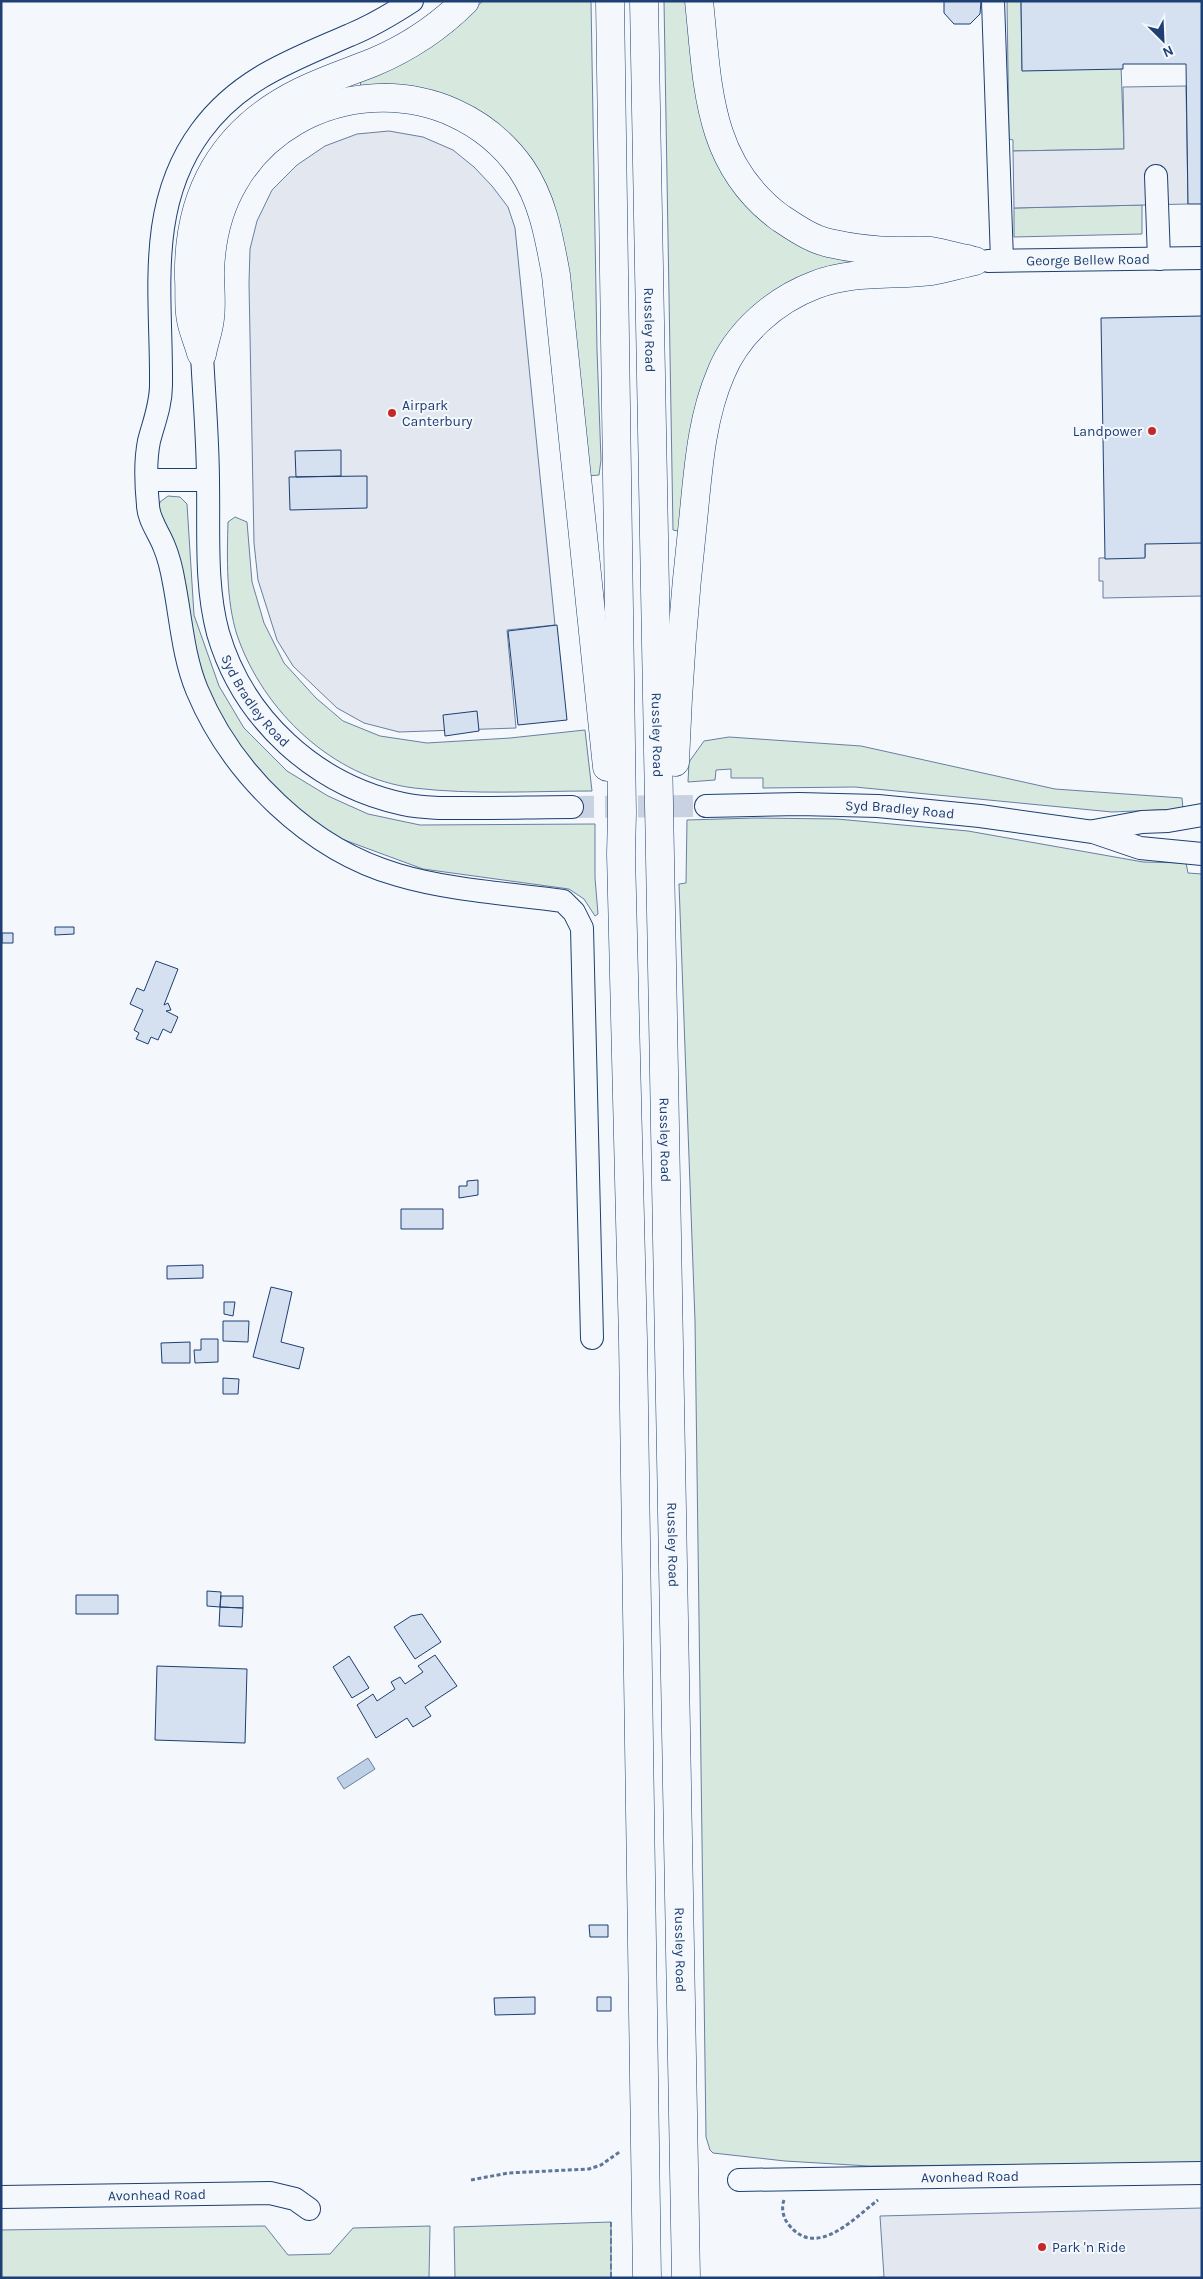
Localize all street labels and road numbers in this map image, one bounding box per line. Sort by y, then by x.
street label: George Bellew Road [1026,250,1150,269]
street label: Russley Road [641,287,659,373]
street label: Syd Bradley Road [218,652,293,750]
street label: Russley Road [648,692,667,778]
street label: Syd Bradley Road [845,797,955,822]
street label: Russley Road [656,1097,675,1182]
street label: Russley Road [664,1502,682,1587]
street label: Russley Road [671,1907,690,1992]
street label: Avonhead Road [921,2167,1019,2186]
street label: Avonhead Road [108,2185,206,2204]

